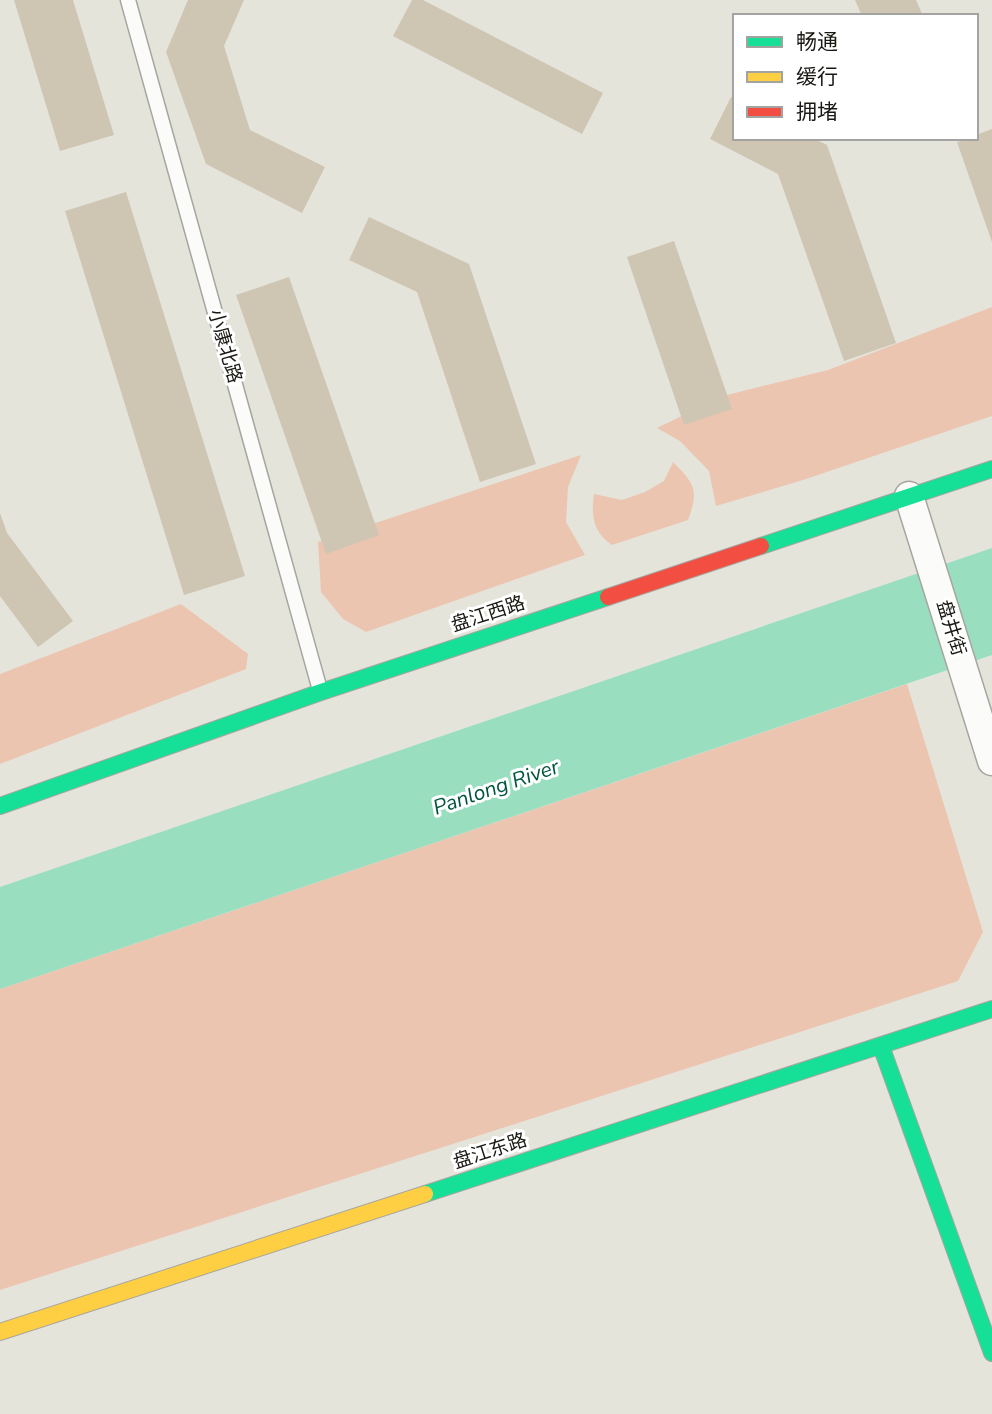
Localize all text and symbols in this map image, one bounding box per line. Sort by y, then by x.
legend [733,14,978,140]
text: 畅通 [796,28,838,56]
text: 缓行 [796,63,838,91]
text: 拥堵 [796,98,838,126]
street label: 小康北路 [202,306,248,386]
street label: 盘江西路 [448,590,528,638]
street label: 盘井街 [930,597,972,659]
water label: Panlong River [429,752,563,822]
street label: 盘江东路 [450,1127,530,1175]

